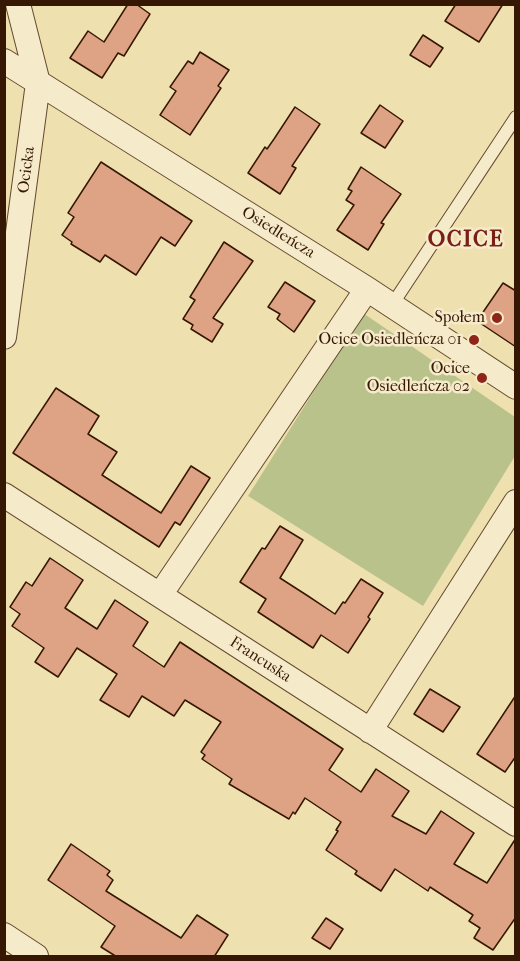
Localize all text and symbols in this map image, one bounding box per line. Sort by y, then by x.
street label: Ocicka [15,146,39,194]
street label: Osiedleńcza [238,203,318,263]
district label: OCICE [428,228,504,254]
place label: Społem [435,308,485,328]
marker: Społem [490,311,504,325]
place label: Ocice Osiedleńcza 01 [319,330,462,350]
marker: Ocice Osiedleńcza 01 [467,333,481,347]
place label: Ocice Osiedleńcza 02 [367,359,470,397]
marker: Ocice Osiedleńcza 02 [475,371,489,385]
street label: Francuska [226,633,294,687]

